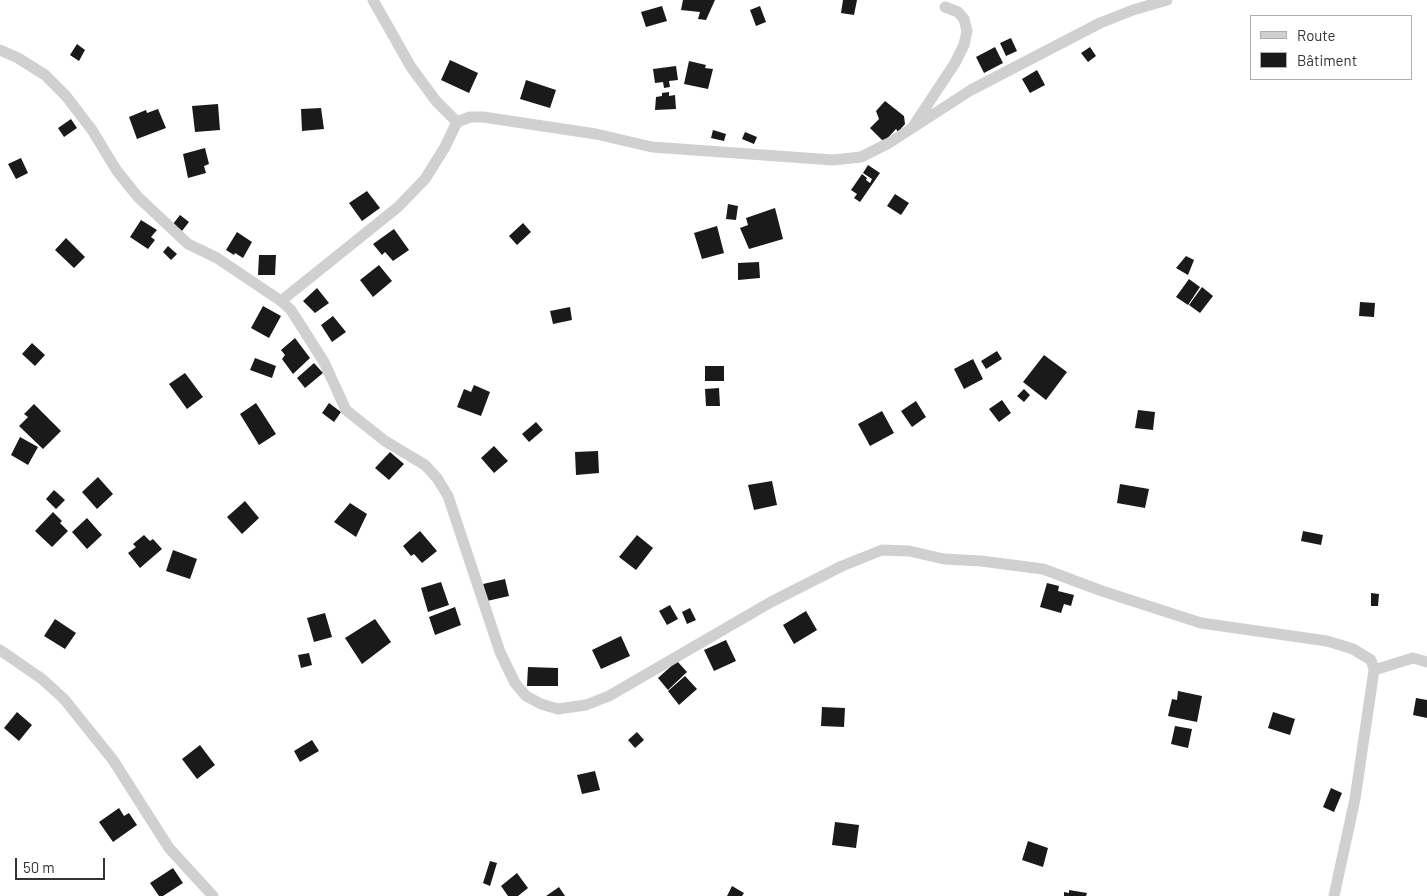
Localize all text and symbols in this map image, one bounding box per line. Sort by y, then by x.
legend [1250,15,1412,80]
text: Route [1297,26,1336,44]
text: Bâtiment [1297,51,1357,69]
scale bar [18,848,108,880]
text: 50 m [23,858,55,876]

